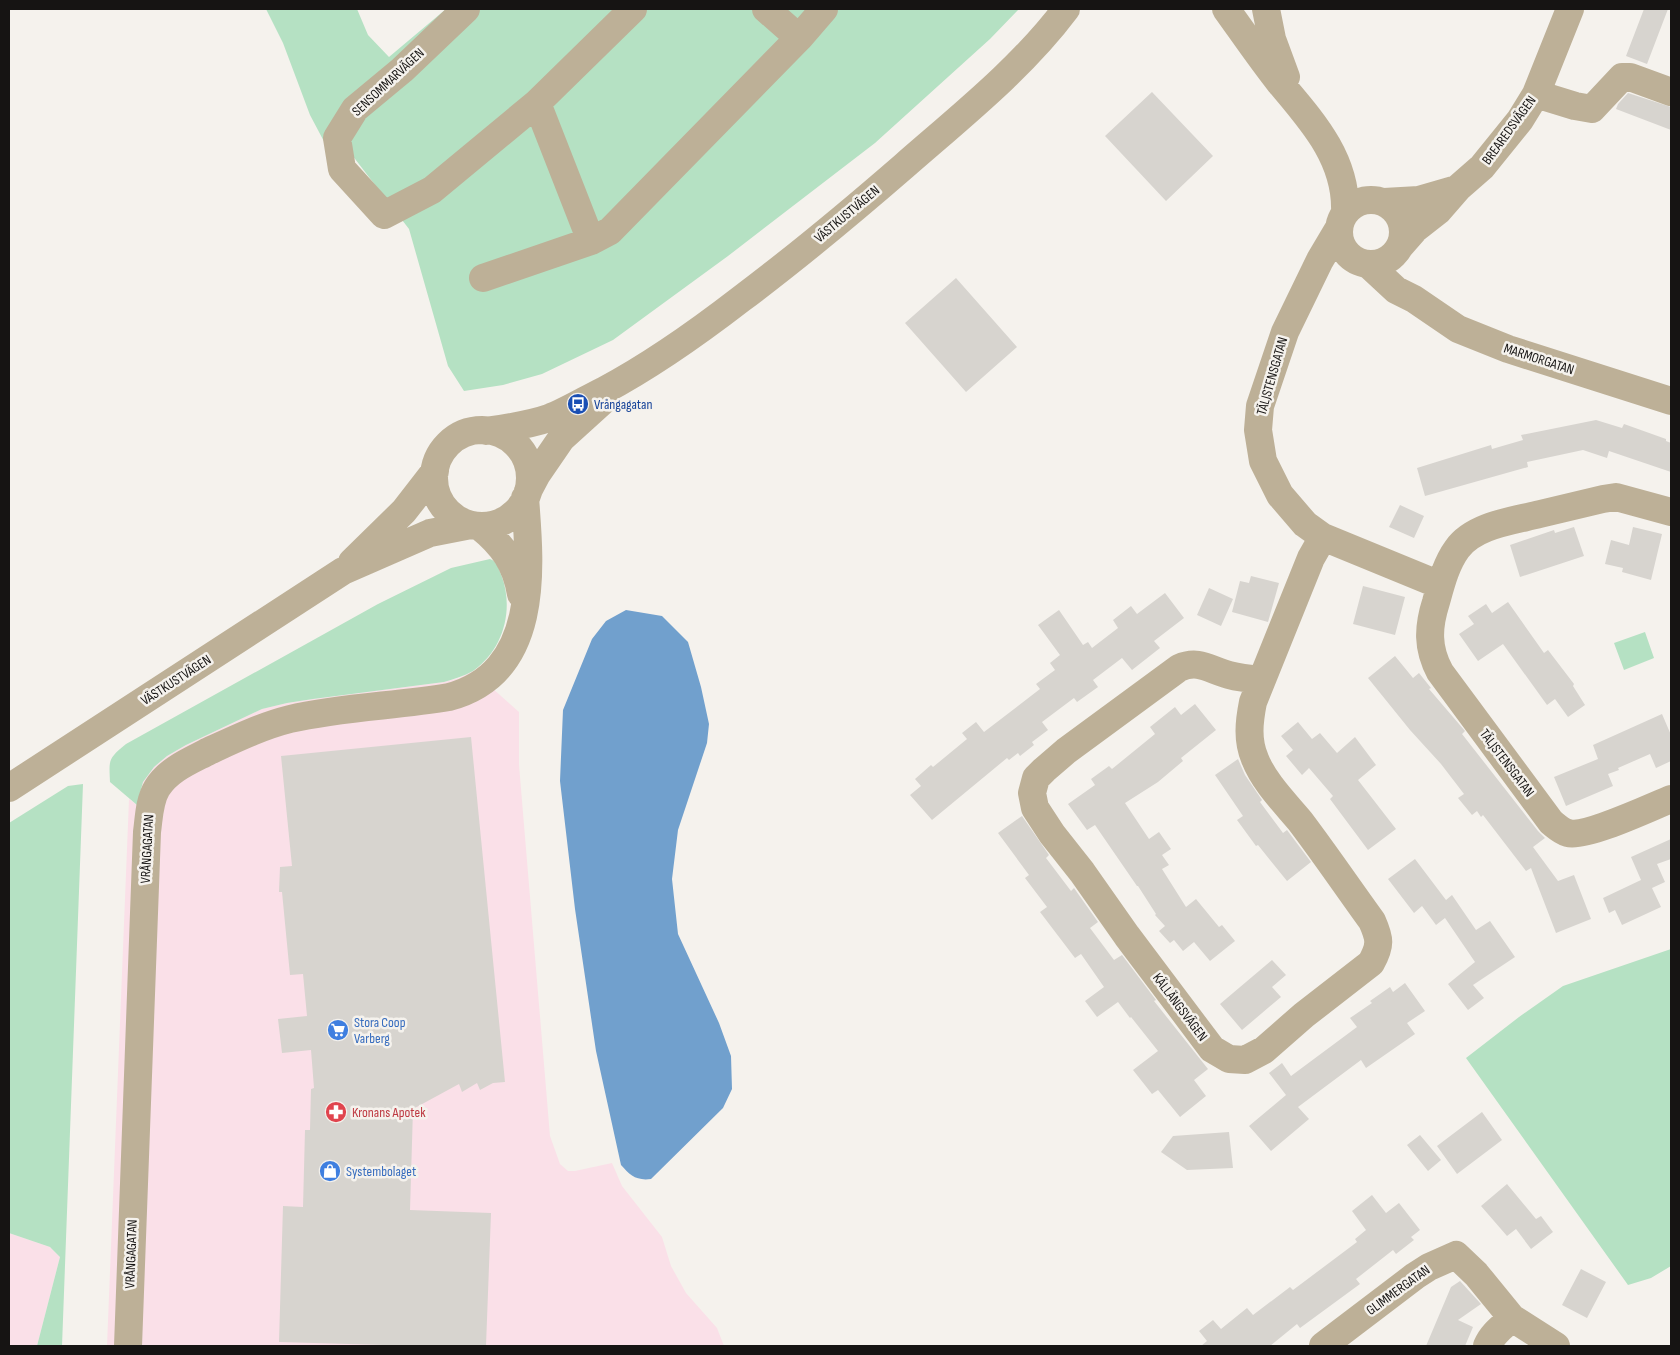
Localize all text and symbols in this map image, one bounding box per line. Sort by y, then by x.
street label: SENSOMMARVÄGEN [348,44,428,120]
street label: BREAREDSVÄGEN [1478,92,1540,168]
street label: VÄSTKUSTVÄGEN [811,182,883,246]
street label: TÄLJSTENSGATAN [1253,335,1291,417]
street label: MARMORGATAN [1502,340,1576,378]
bus stop icon: Vrångagatan [566,392,590,416]
place label: Vrångagatan [594,396,652,413]
street label: VÄSTKUSTVÄGEN [138,651,214,709]
street label: TÄLJSTENSGATAN [1476,726,1538,800]
street label: VRÅNGAGATAN [137,814,157,884]
street label: KÄLLÄNGSVÄGEN [1149,970,1211,1044]
place label: Stora Coop Varberg [354,1014,406,1047]
supermarket icon: Stora Coop Varberg [326,1018,350,1042]
pharmacy icon: Kronans Apotek [324,1100,348,1124]
place label: Kronans Apotek [352,1104,426,1121]
shop icon: Systembolaget [318,1159,342,1183]
place label: Systembolaget [346,1163,416,1180]
street label: VRÅNGAGATAN [121,1219,141,1289]
street label: GLIMMERGATAN [1363,1261,1433,1319]

